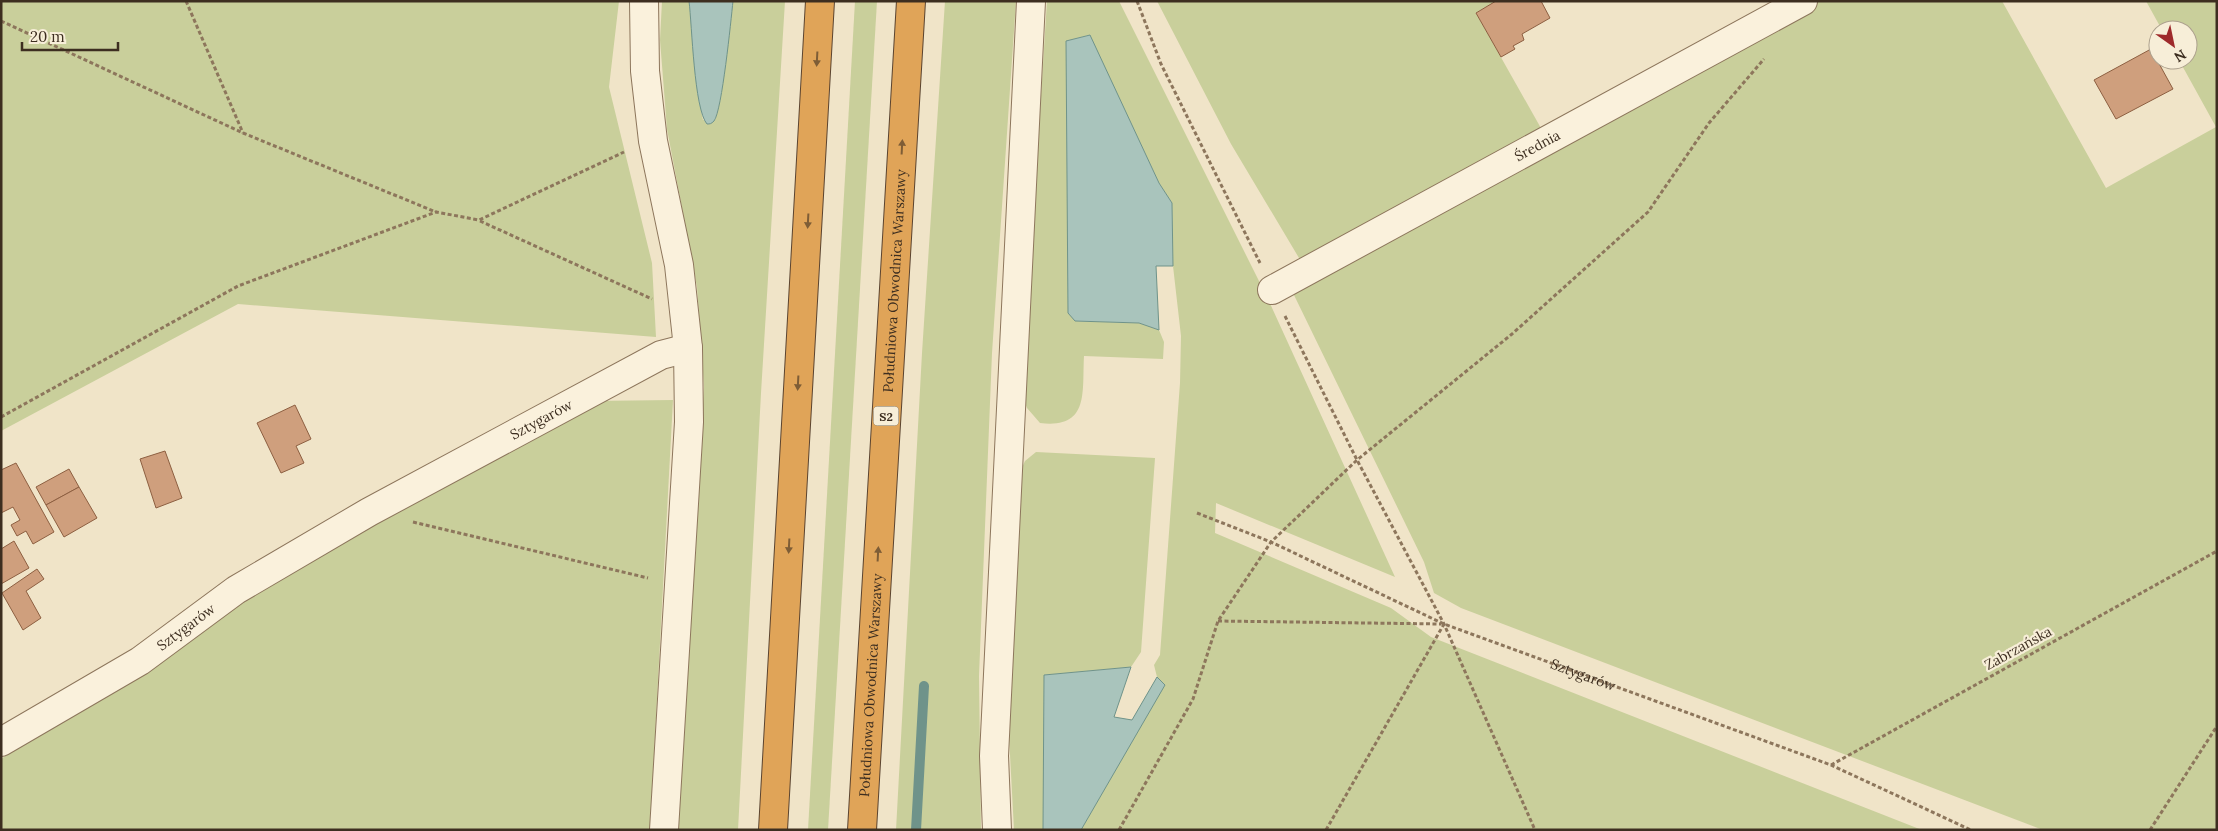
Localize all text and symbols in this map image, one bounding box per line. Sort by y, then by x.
scale bar [22,20,119,52]
north arrow [2148,20,2198,70]
text: 20 m [30,27,65,46]
text: N [2170,45,2190,66]
one-way arrow [812,51,820,67]
street label: Średnia [1511,126,1563,165]
one-way arrow [898,139,906,155]
street label: Południowa Obwodnica Warszawy [879,168,910,393]
one-way arrow [803,214,811,230]
one-way arrow [794,376,802,392]
street label: Sztygarów [507,395,576,443]
road number: S2 [874,406,898,426]
one-way arrow [785,538,793,554]
one-way arrow [875,546,883,562]
street label: Południowa Obwodnica Warszawy [855,573,886,797]
street label: Sztygarów [153,599,219,654]
street label: Zabrzańska [1981,622,2055,674]
street label: Sztygarów [1548,655,1619,695]

